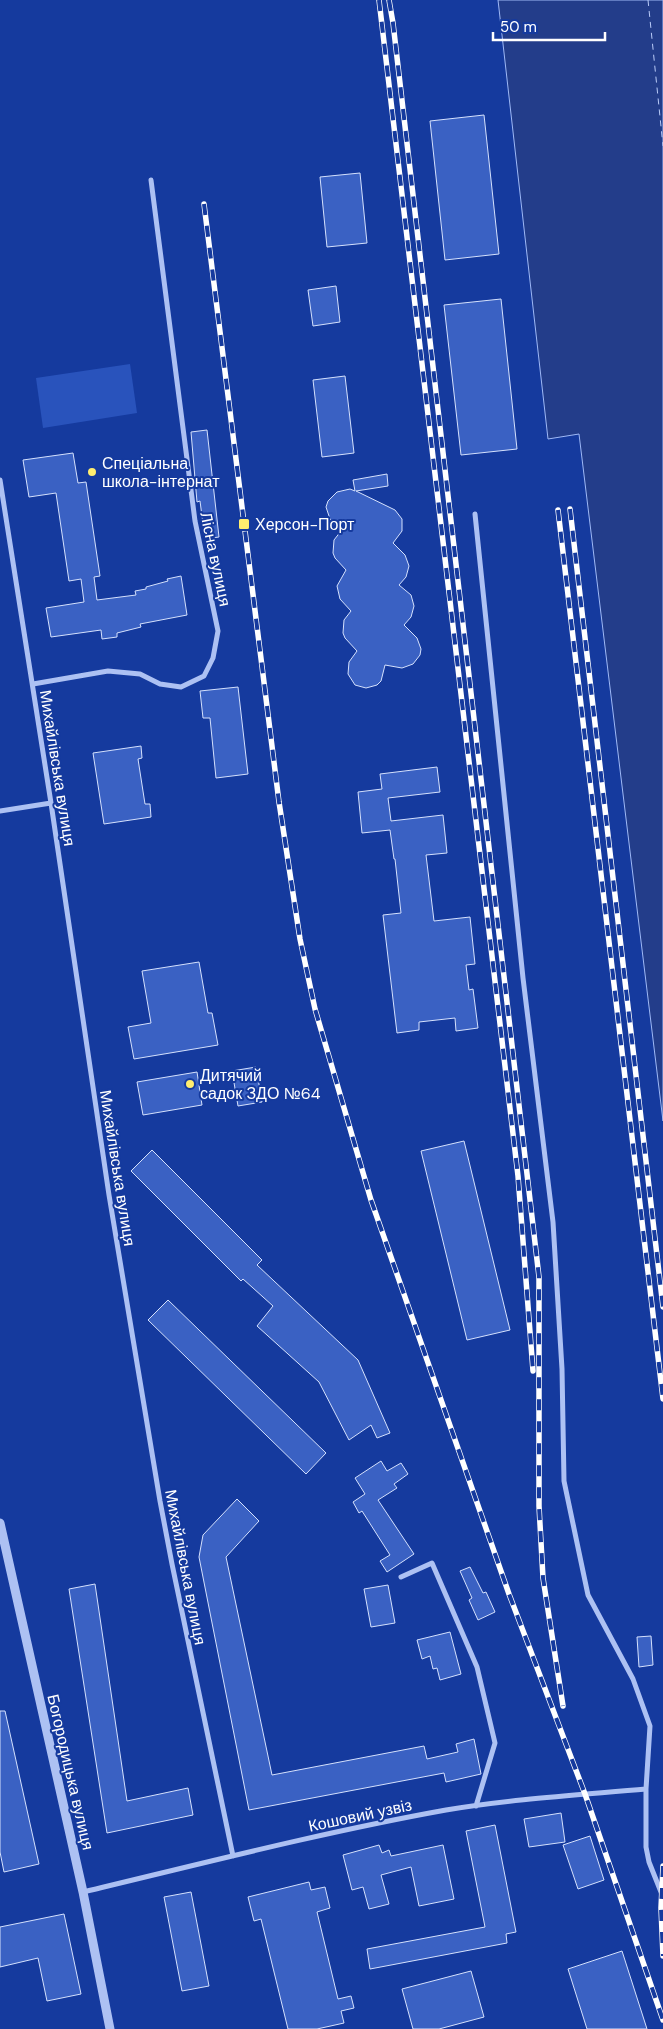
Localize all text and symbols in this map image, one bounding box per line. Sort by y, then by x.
scale bar [493,10,606,42]
text: 50 m [500,17,537,37]
place label: Спеціальна школа-інтернат [102,453,220,492]
marker: Спеціальна школа-інтернат [86,466,98,478]
street label: Лісна вулиця [195,510,236,608]
place label: Херсон-Порт [255,514,355,535]
marker: Херсон-Порт [237,517,251,531]
street label: Михайлівська вулиця [35,688,80,848]
place label: Дитячий садок ЗДО №64 [200,1065,321,1104]
marker: Дитячий садок ЗДО №64 [184,1078,196,1090]
street label: Михайлівська вулиця [95,1088,140,1248]
street label: Михайлівська вулиця [160,1488,211,1647]
street label: Богородицька вулиця [42,1692,99,1852]
street label: Кошовий узвіз [306,1794,414,1837]

